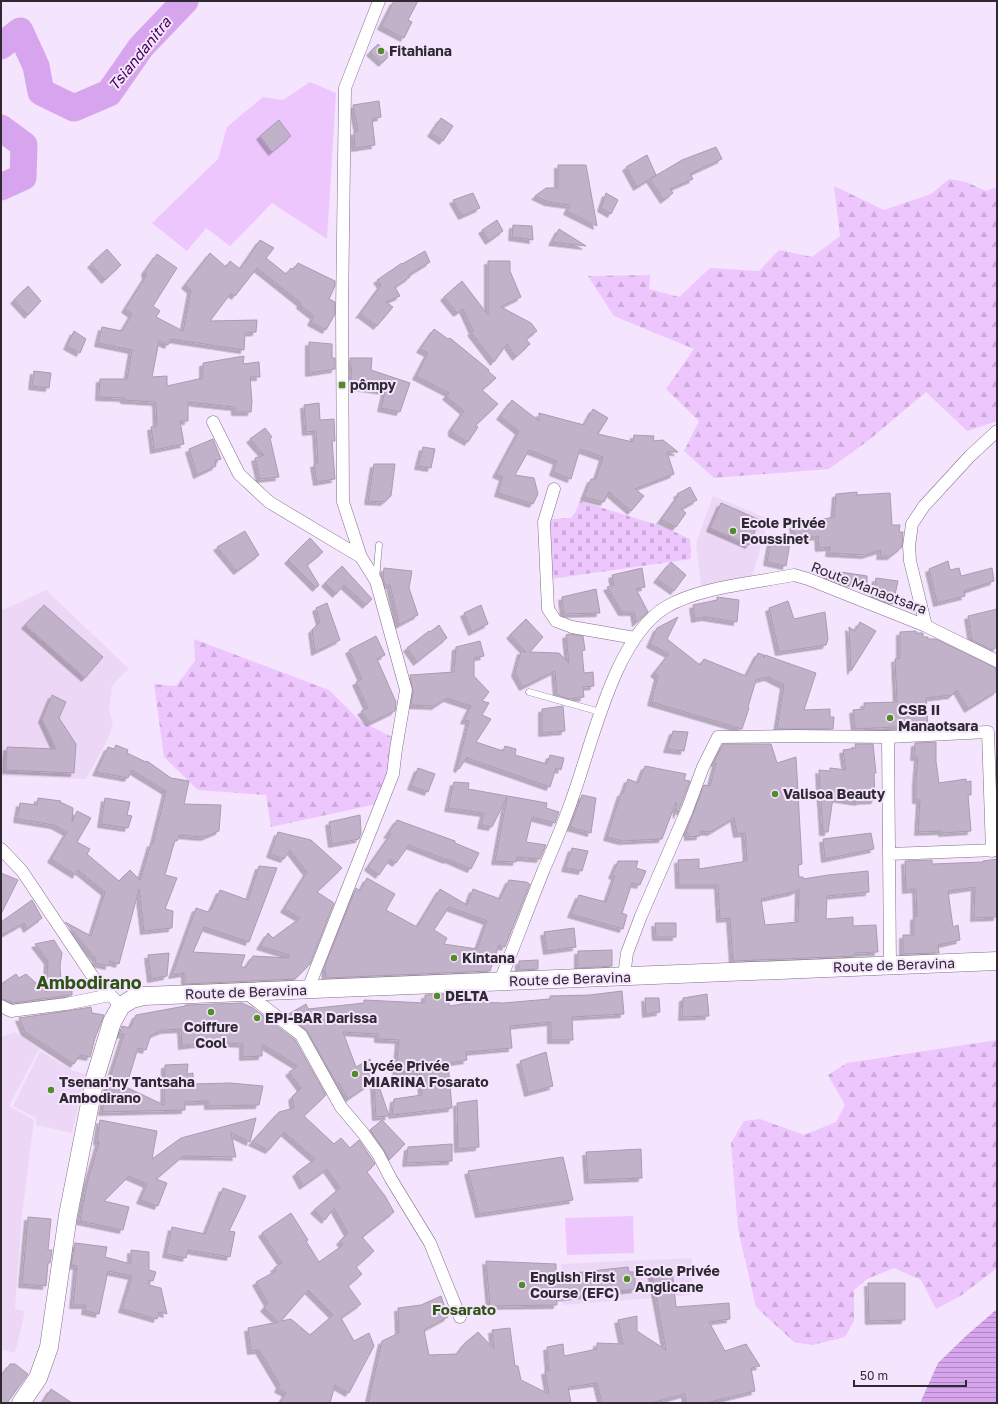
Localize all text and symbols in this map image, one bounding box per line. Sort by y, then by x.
water label: Tsiandanitra [104,13,175,94]
place label: Fitahiana [389,42,452,59]
marker: Fitahiana [376,46,386,56]
place label: pômpy [350,376,397,393]
marker: pômpy [337,380,347,390]
place label: Ecole Privée Poussinet [741,514,826,547]
marker: Ecole Privée Poussinet [728,526,738,536]
street label: Route Manaotsara [809,558,929,617]
place label: CSB II Manaotsara [898,701,978,734]
marker: CSB II Manaotsara [885,713,895,723]
place label: Valisoa Beauty [783,785,886,802]
marker: Valisoa Beauty [770,789,780,799]
place label: Kintana [462,949,515,966]
marker: Kintana [449,953,459,963]
street label: Route de Beravina [833,954,955,975]
street label: Route de Beravina [509,968,631,989]
district label: Ambodirano [36,971,142,993]
street label: Route de Beravina [185,981,307,1002]
place label: DELTA [445,987,489,1004]
marker: DELTA [432,991,442,1001]
marker: Coiffure Cool [206,1007,216,1017]
place label: EPI-BAR Darissa [265,1009,377,1026]
marker: EPI-BAR Darissa [252,1013,262,1023]
place label: Coiffure Cool [184,1018,238,1051]
place label: Lycée Privée MIARINA Fosarato [363,1057,489,1090]
marker: Lycée Privée MIARINA Fosarato [350,1069,360,1079]
place label: Tsenan'ny Tantsaha Ambodirano [59,1073,195,1106]
marker: Tsenan'ny Tantsaha Ambodirano [46,1085,56,1095]
place label: Ecole Privée Anglicane [635,1262,720,1295]
place label: English First Course (EFC) [530,1268,619,1301]
marker: Ecole Privée Anglicane [622,1274,632,1284]
marker: English First Course (EFC) [517,1280,527,1290]
district label: Fosarato [432,1300,496,1318]
scale bar [854,1362,966,1388]
text: 50 m [860,1368,888,1383]

